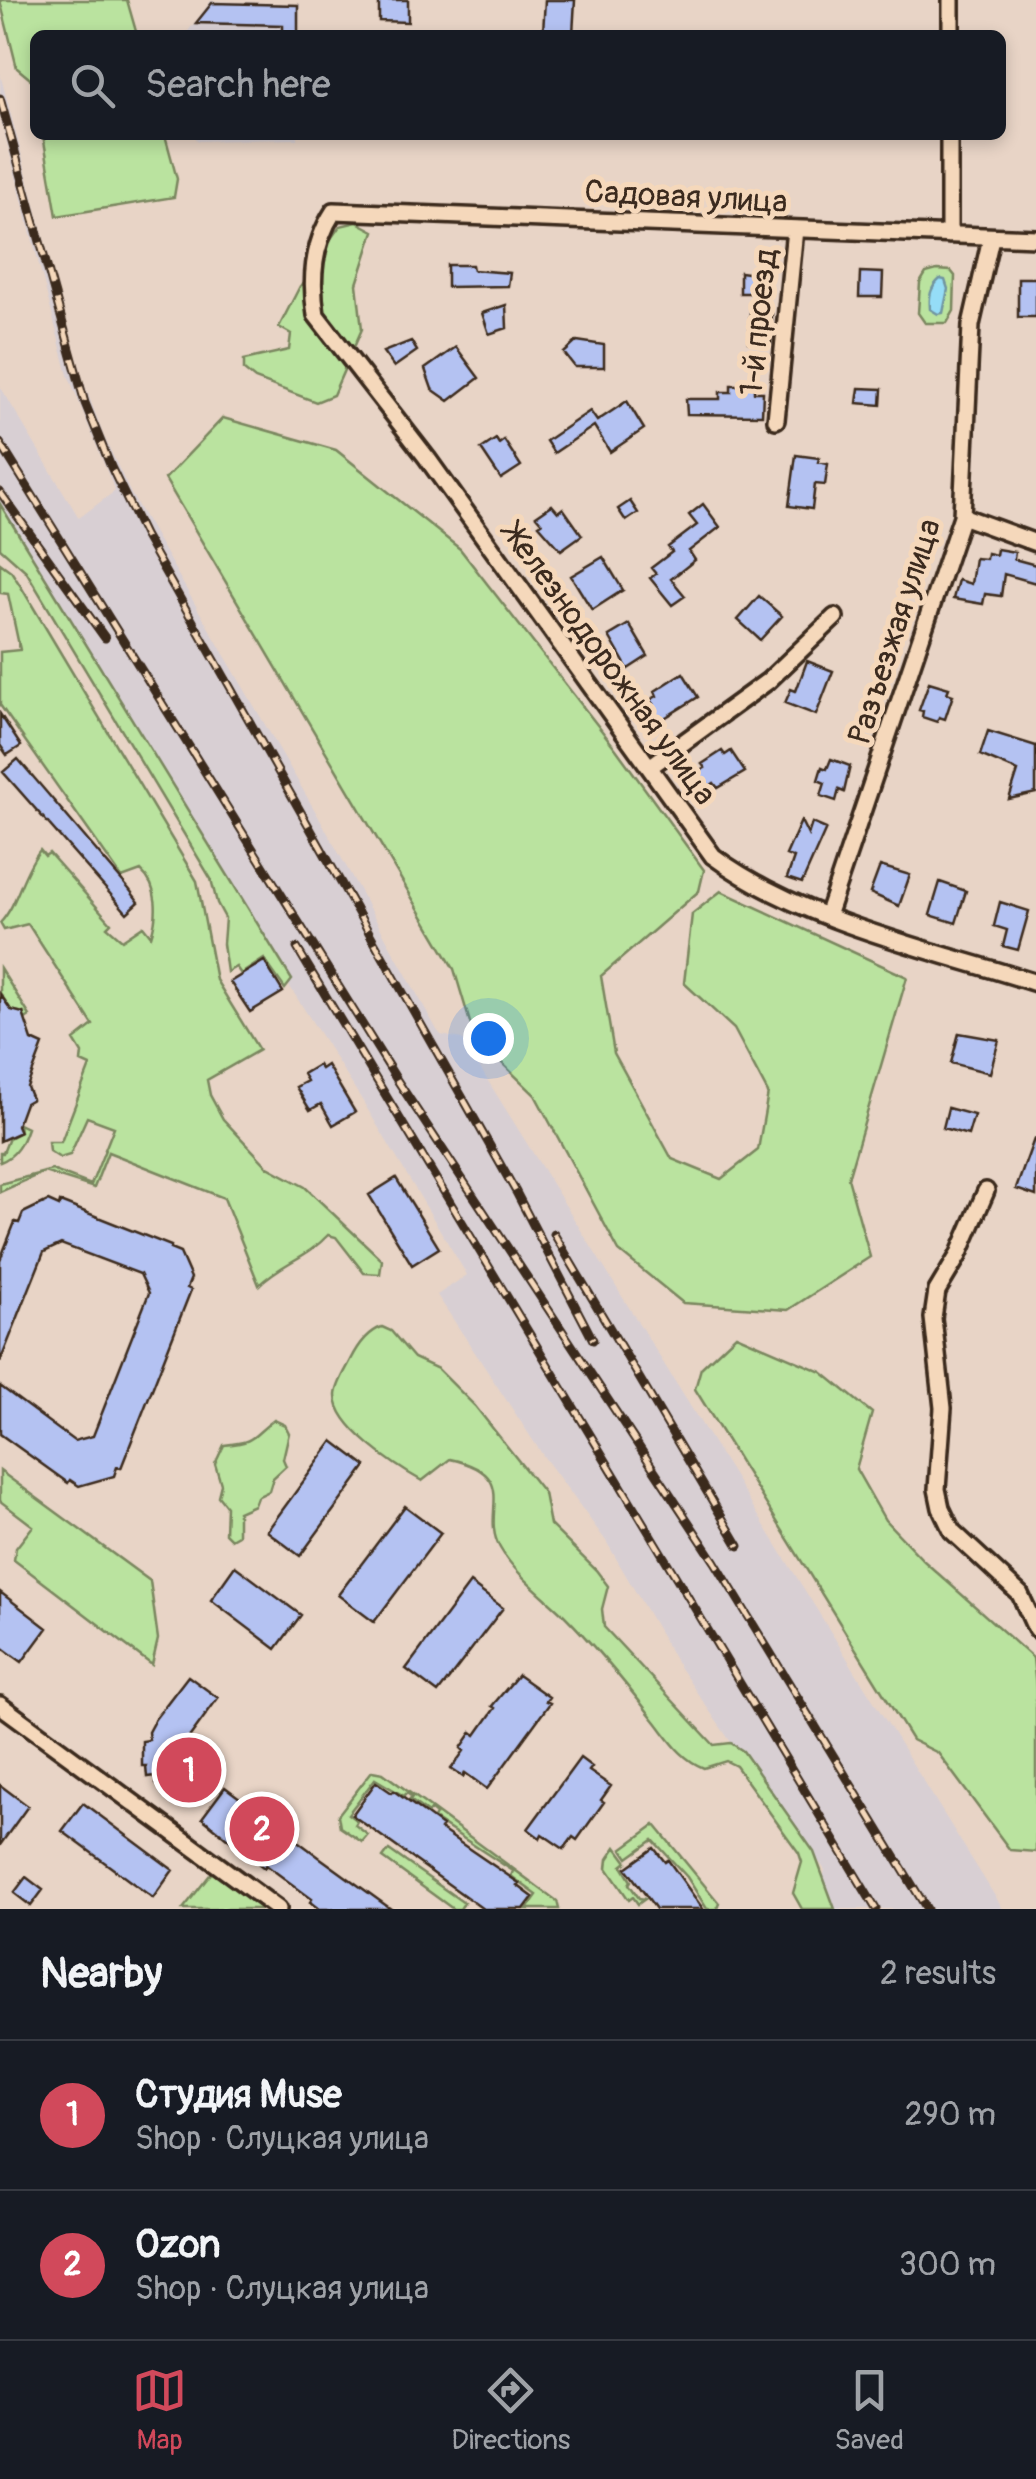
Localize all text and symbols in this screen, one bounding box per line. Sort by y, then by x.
search box [30,30,1006,140]
icon: search [65,58,120,113]
text: Search here [145,61,331,109]
street label: Садовая улица [583,172,789,222]
street label: 1-й проезд [731,247,787,398]
street label: Железнодорожная улица [491,512,725,813]
street label: Разъезжая улица [840,514,950,749]
your location [463,1013,514,1064]
pin: 1 [156,1732,222,1808]
pin: 2 [230,1792,294,1866]
text: Nearby [40,1948,162,2000]
text: 2 results [880,1954,996,1994]
text: Студия Muse [135,2071,342,2119]
text: 1 [66,2095,79,2135]
text: 290 m [904,2095,996,2135]
text: Shop · Слуцкая улица [135,2119,429,2159]
text: Ozon [135,2221,220,2269]
text: 2 [64,2245,81,2285]
text: 300 m [899,2245,996,2285]
text: Shop · Слуцкая улица [135,2269,429,2309]
tab: Map [132,2363,187,2458]
tab: Directions [451,2363,570,2458]
tab: Saved [834,2363,904,2458]

